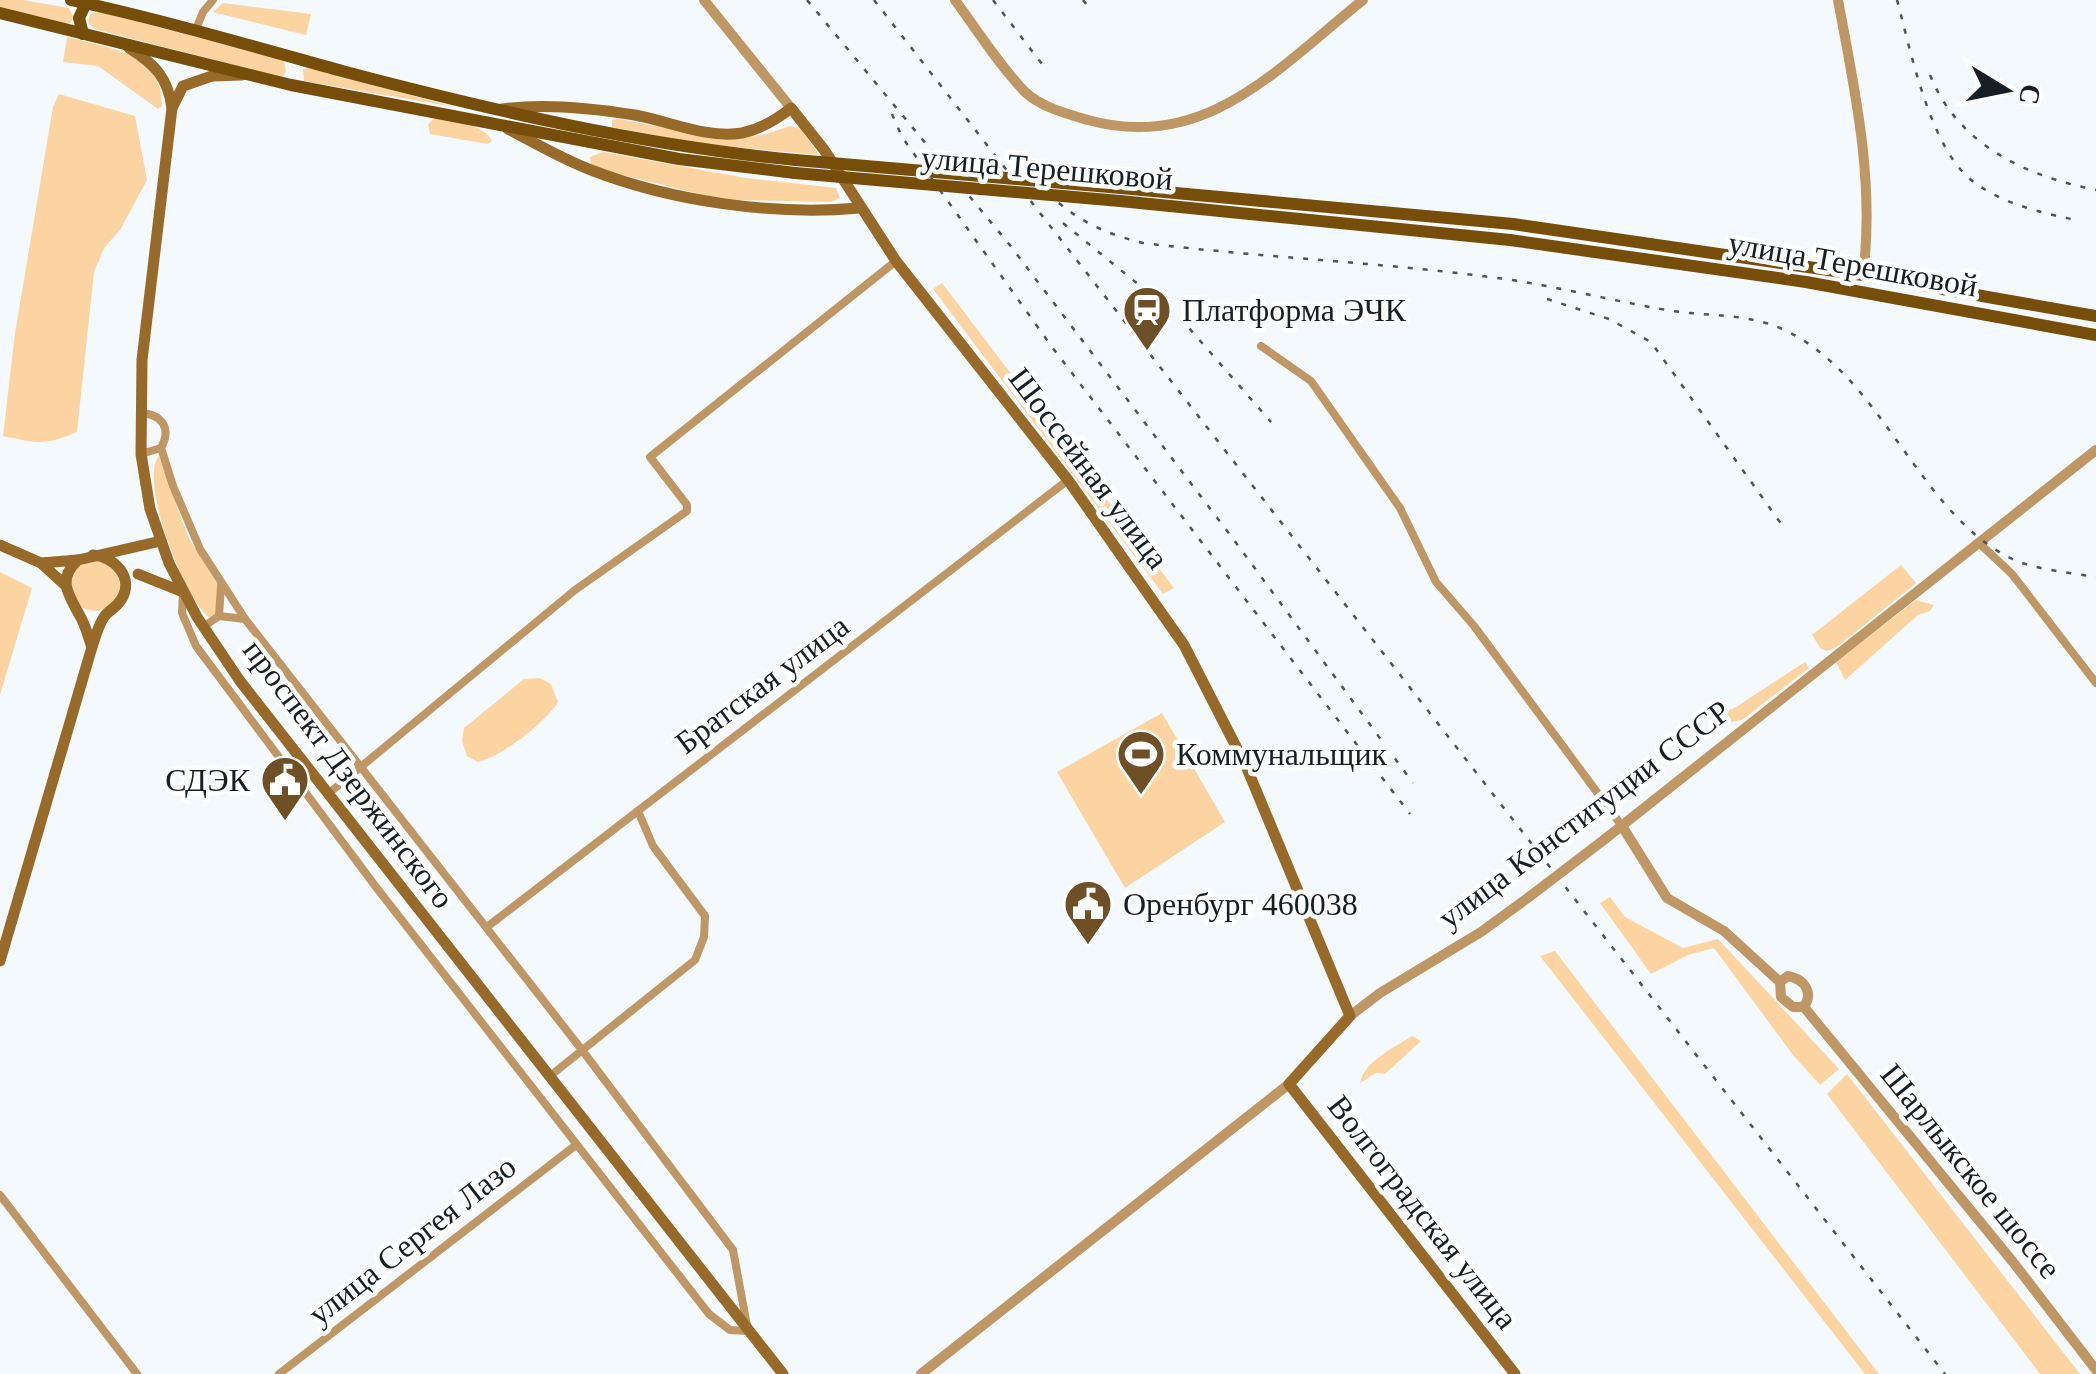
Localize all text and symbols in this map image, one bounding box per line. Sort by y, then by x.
north arrow [1956,40,2056,140]
text: С [2013,82,2047,107]
street label: улица Терешковой [920,139,1174,197]
street label: улица Терешковой [1726,224,1980,304]
station icon: Платформа ЭЧК [1121,284,1173,352]
place label: Платформа ЭЧК [1182,292,1407,328]
street label: Шоссейная улица [1002,360,1176,576]
street label: Братская улица [668,607,856,761]
street label: проспект Дзержинского [236,633,462,915]
street label: улица Конституции СССР [1431,693,1737,935]
sports icon: Коммунальщик [1115,728,1167,796]
place label: Коммунальщик [1176,736,1388,772]
public building icon: СДЭК [259,754,311,822]
place label: СДЭК [165,762,251,798]
public building icon: Оренбург 460038 [1062,878,1114,946]
place label: Оренбург 460038 [1123,886,1358,922]
street label: Шарлыкское шоссе [1873,1057,2069,1285]
street label: Волгоградская улица [1321,1088,1525,1336]
street label: улица Сергея Лазо [301,1148,523,1332]

